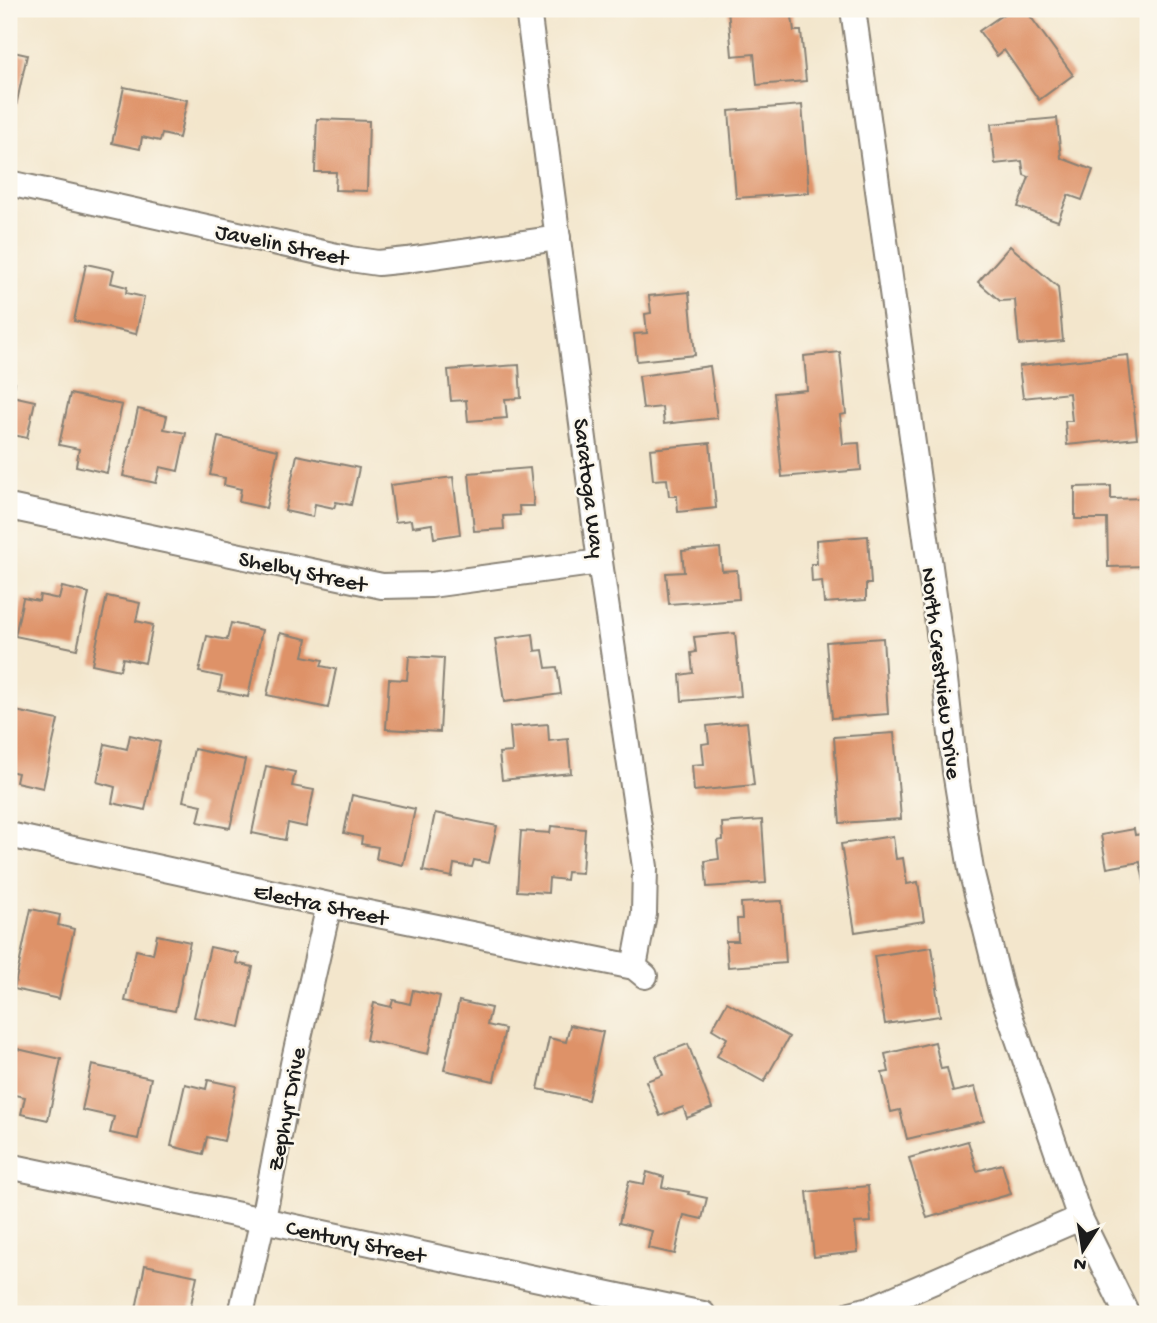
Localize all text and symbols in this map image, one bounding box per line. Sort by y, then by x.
street label: Javelin Street [213,219,352,274]
street label: Saratoga Way [566,417,609,560]
street label: Shelby Street [236,547,370,600]
street label: North Crestview Drive [913,566,966,782]
street label: Electra Street [251,879,391,934]
street label: Zephyr Drive [263,1044,314,1174]
north arrow [1048,1214,1118,1284]
street label: Century Street [283,1215,429,1272]
text: N [1072,1251,1089,1276]

